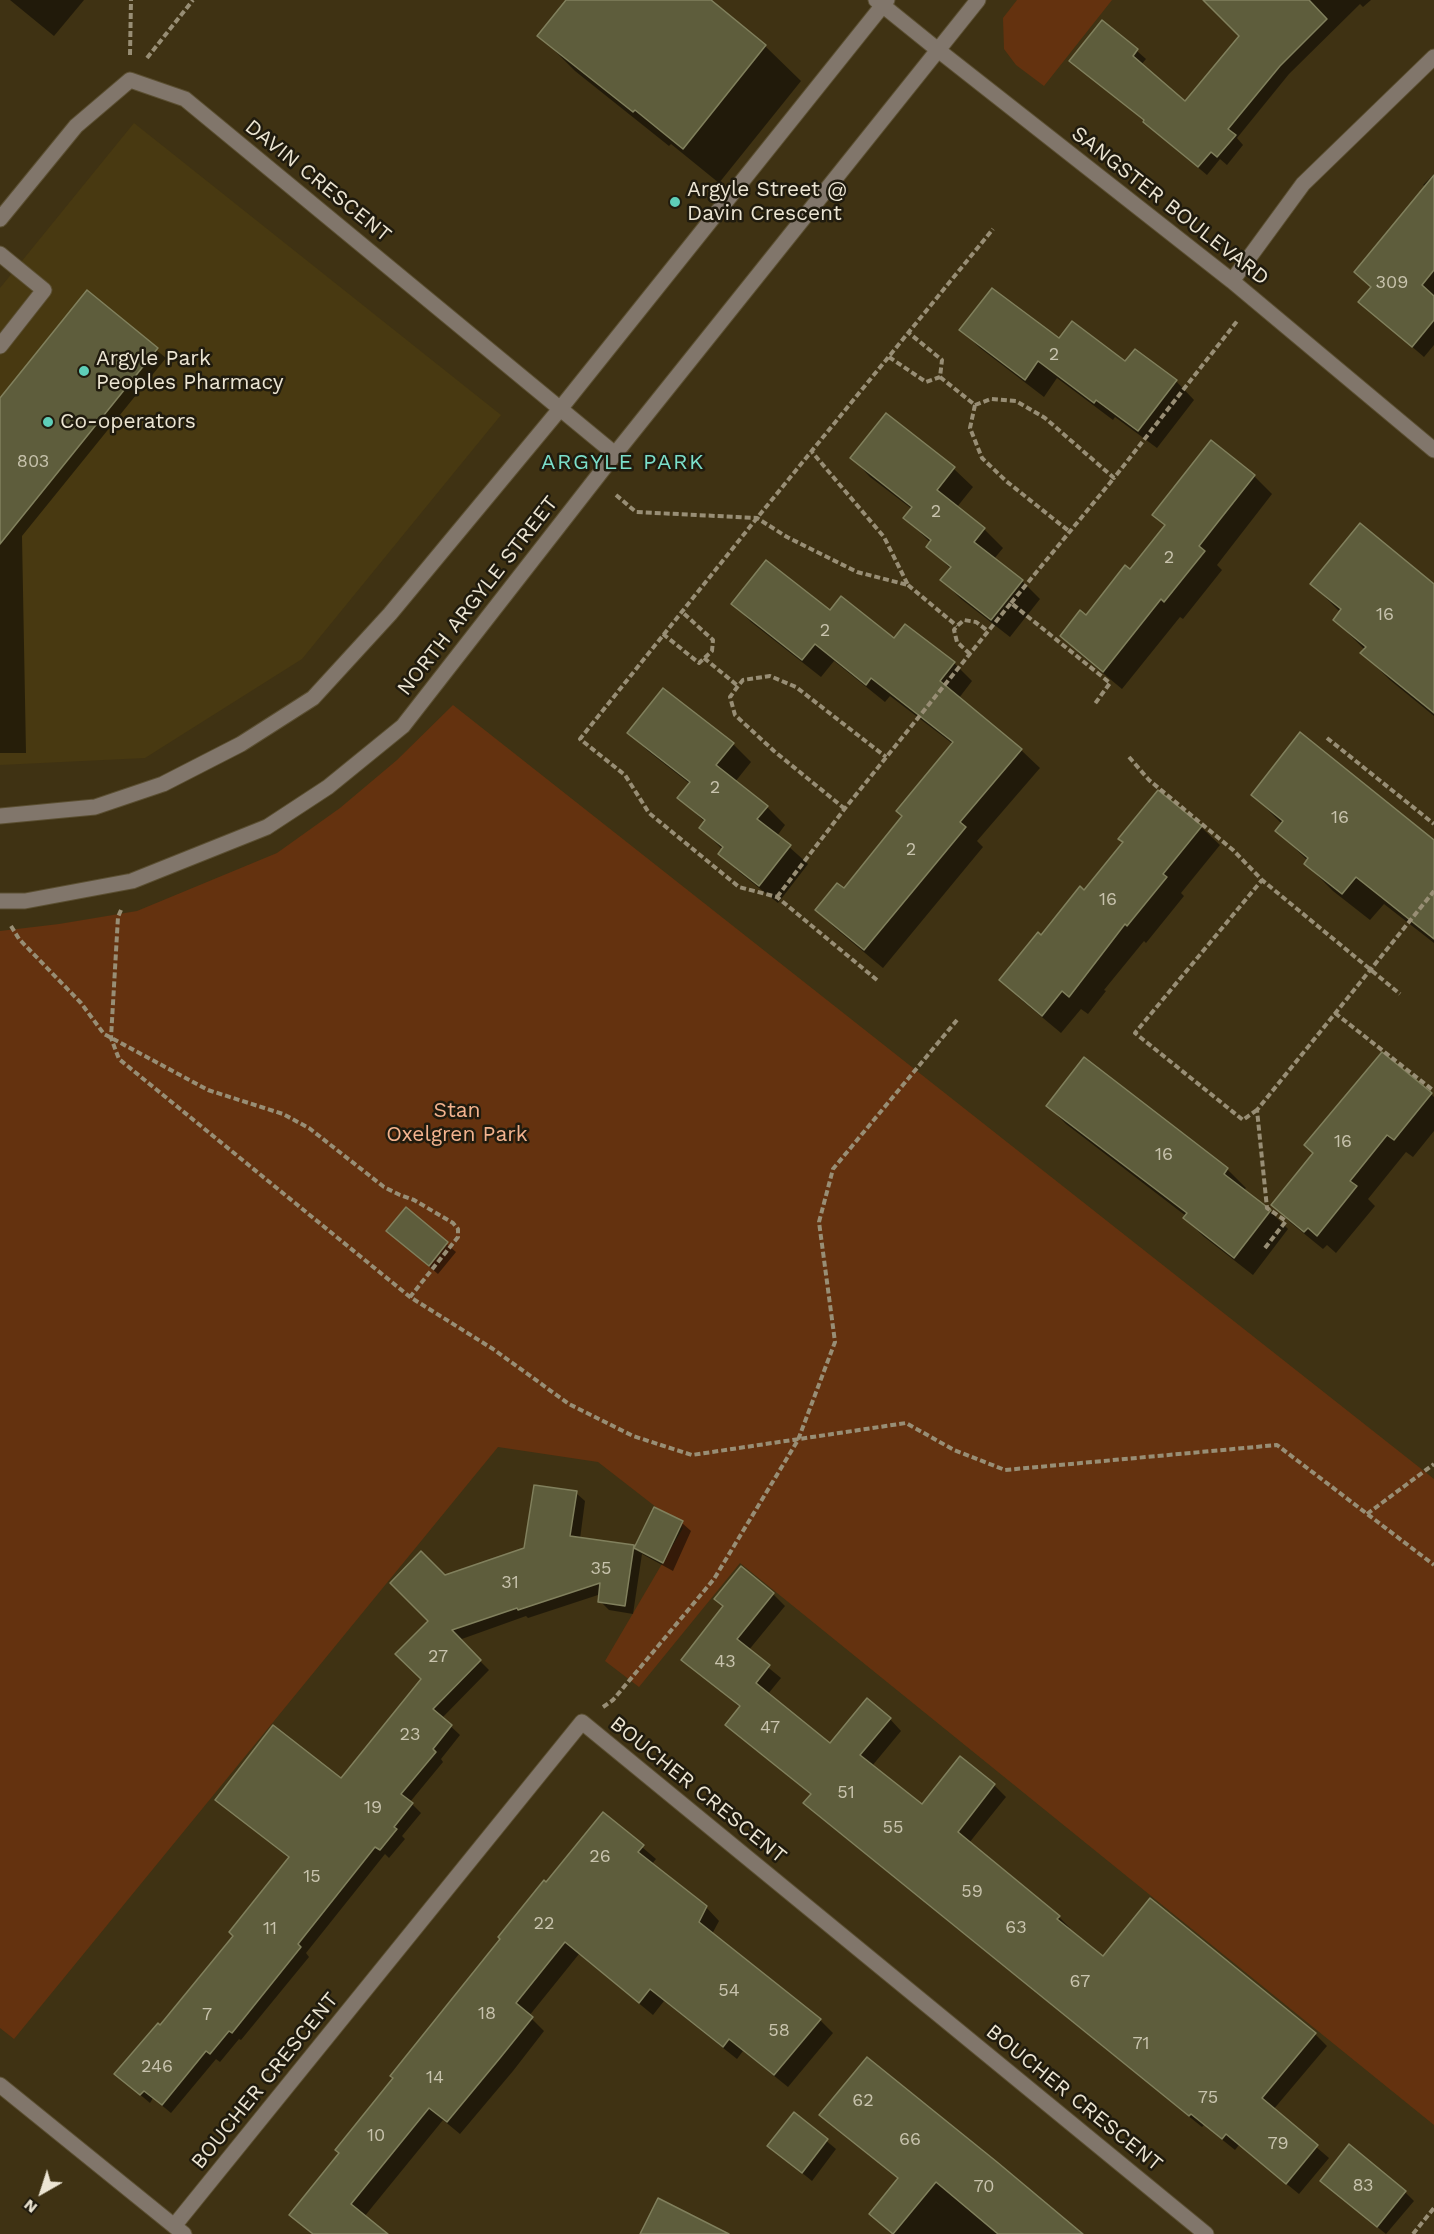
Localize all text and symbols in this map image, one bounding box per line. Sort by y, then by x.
street label: DAVIN CRESCENT [240,114,396,248]
street label: SANGSTER BOULEVARD [1066,121,1274,291]
place label: Argyle Street @ Davin Crescent [687,177,847,227]
marker: Argyle Street @ Davin Crescent [668,195,682,209]
house number: 309 [1376,272,1408,294]
house number: 2 [1049,344,1059,366]
place label: Argyle Park Peoples Pharmacy [96,346,284,396]
marker: Argyle Park Peoples Pharmacy [77,364,91,378]
place label: Co-operators [60,409,196,435]
marker: Co-operators [41,415,55,429]
district label: ARGYLE PARK [541,450,705,476]
house number: 803 [17,451,49,473]
street label: NORTH ARGYLE STREET [392,491,564,701]
house number: 2 [931,501,941,523]
house number: 2 [1164,547,1174,569]
house number: 16 [1376,604,1394,626]
house number: 2 [820,620,830,642]
house number: 2 [710,777,720,799]
house number: 16 [1331,807,1349,829]
house number: 2 [906,839,916,861]
house number: 16 [1099,889,1117,911]
park label: Stan Oxelgren Park [386,1098,528,1148]
house number: 16 [1334,1131,1352,1153]
house number: 16 [1155,1144,1173,1166]
house number: 35 [591,1558,611,1580]
house number: 31 [501,1572,519,1594]
house number: 27 [428,1646,448,1668]
house number: 43 [714,1651,736,1673]
street label: BOUCHER CRESCENT [605,1711,791,1869]
house number: 47 [760,1717,780,1739]
house number: 23 [400,1724,420,1746]
house number: 51 [837,1782,855,1804]
house number: 19 [364,1797,382,1819]
house number: 55 [883,1817,903,1839]
house number: 26 [589,1846,611,1868]
house number: 15 [303,1866,321,1888]
house number: 59 [961,1881,983,1903]
house number: 22 [534,1913,554,1935]
house number: 63 [1005,1917,1027,1939]
house number: 11 [263,1918,277,1940]
house number: 67 [1070,1971,1090,1993]
house number: 54 [718,1980,740,2002]
street label: BOUCHER CRESCENT [186,1988,344,2174]
house number: 18 [478,2003,496,2025]
house number: 7 [202,2004,212,2026]
street label: BOUCHER CRESCENT [981,2019,1167,2177]
house number: 58 [768,2020,790,2042]
house number: 71 [1132,2033,1150,2055]
house number: 246 [141,2056,173,2078]
house number: 14 [426,2067,444,2089]
house number: 75 [1198,2087,1218,2109]
house number: 62 [852,2090,874,2112]
house number: 10 [367,2125,385,2147]
house number: 66 [899,2129,921,2151]
house number: 79 [1267,2133,1289,2155]
north arrow [12,2162,72,2222]
house number: 83 [1352,2175,1374,2197]
house number: 70 [974,2176,994,2198]
text: N [20,2195,41,2217]

